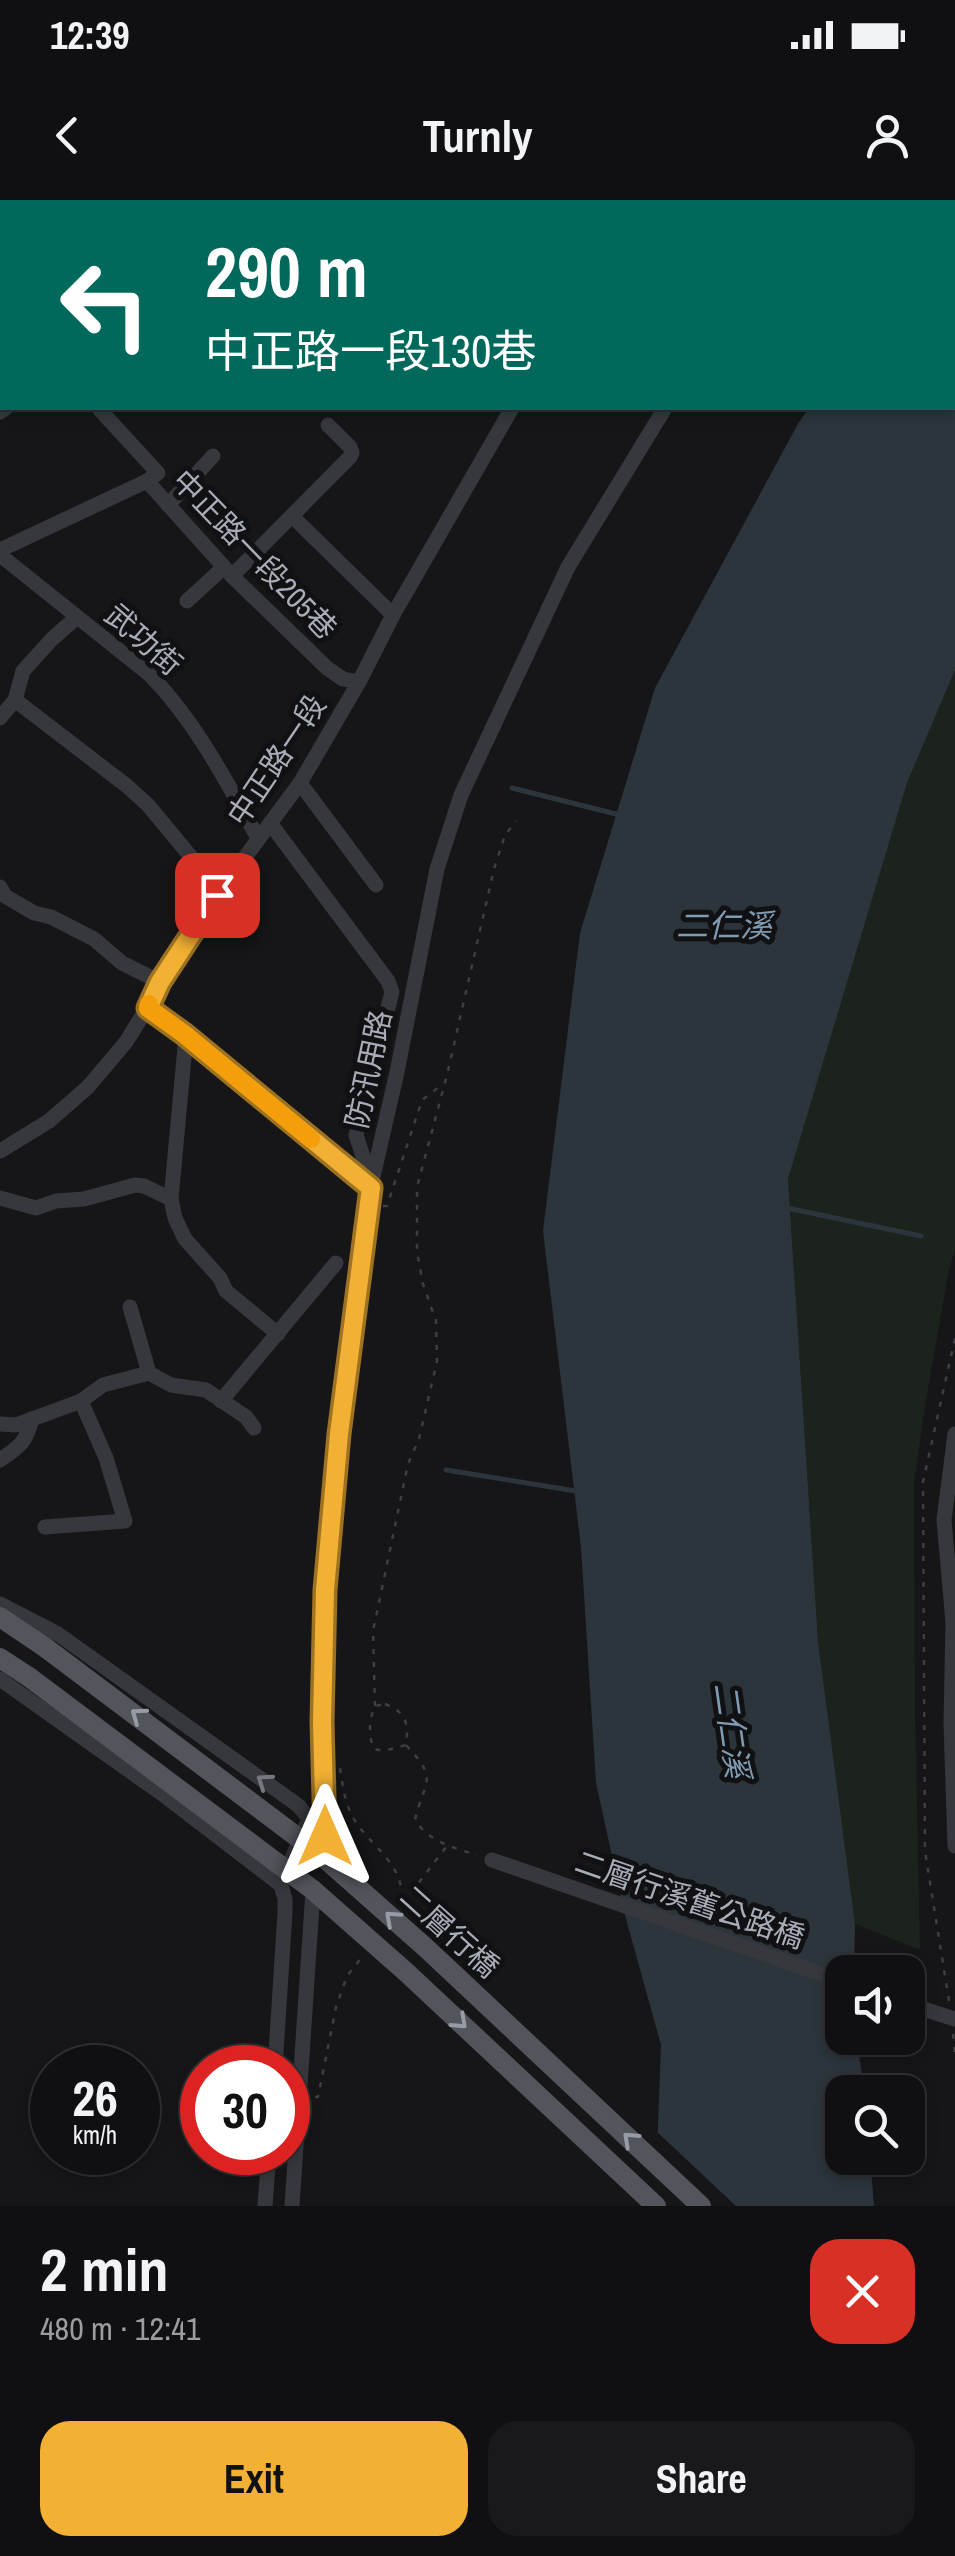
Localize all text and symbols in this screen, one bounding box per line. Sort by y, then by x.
text: 12:39 [50,10,130,61]
text: Turnly [422,105,533,166]
icon: back [40,108,95,163]
icon: person [860,108,915,163]
text: 290 m [205,225,368,319]
icon: left [40,240,170,370]
text: 中正路一段130巷 [205,320,537,381]
street label: 中正路一段205巷 [164,461,346,647]
street label: 武功街 [97,594,191,684]
street label: 中正路一段 [217,687,335,833]
pin [175,853,260,938]
icon: arrive [190,868,245,923]
water label: 二仁溪 [676,904,776,947]
street label: 防汛用路 [336,1006,400,1132]
water label: 二仁溪 [704,1679,761,1784]
one-way arrow [131,1710,149,1727]
one-way arrow [256,1774,275,1793]
position arrow [273,1784,377,1888]
street label: 二層行溪舊公路橋 [570,1841,810,1957]
street label: 二層行橋 [392,1876,508,1986]
one-way arrow [385,1911,404,1929]
map controls [825,1955,925,2175]
button: sound [825,1955,925,2055]
one-way arrow [448,2010,466,2028]
speed limit sign: 30 [180,2045,310,2175]
text: 26 [72,2064,118,2132]
button: search [825,2075,925,2175]
text: km/h [73,2118,117,2152]
one-way arrow [623,2133,641,2151]
text: 2 min [40,2229,169,2310]
button: close [810,2239,915,2344]
text: 480 m · 12:41 [40,2307,200,2350]
button: Exit [40,2421,468,2536]
button: Share [488,2421,915,2536]

